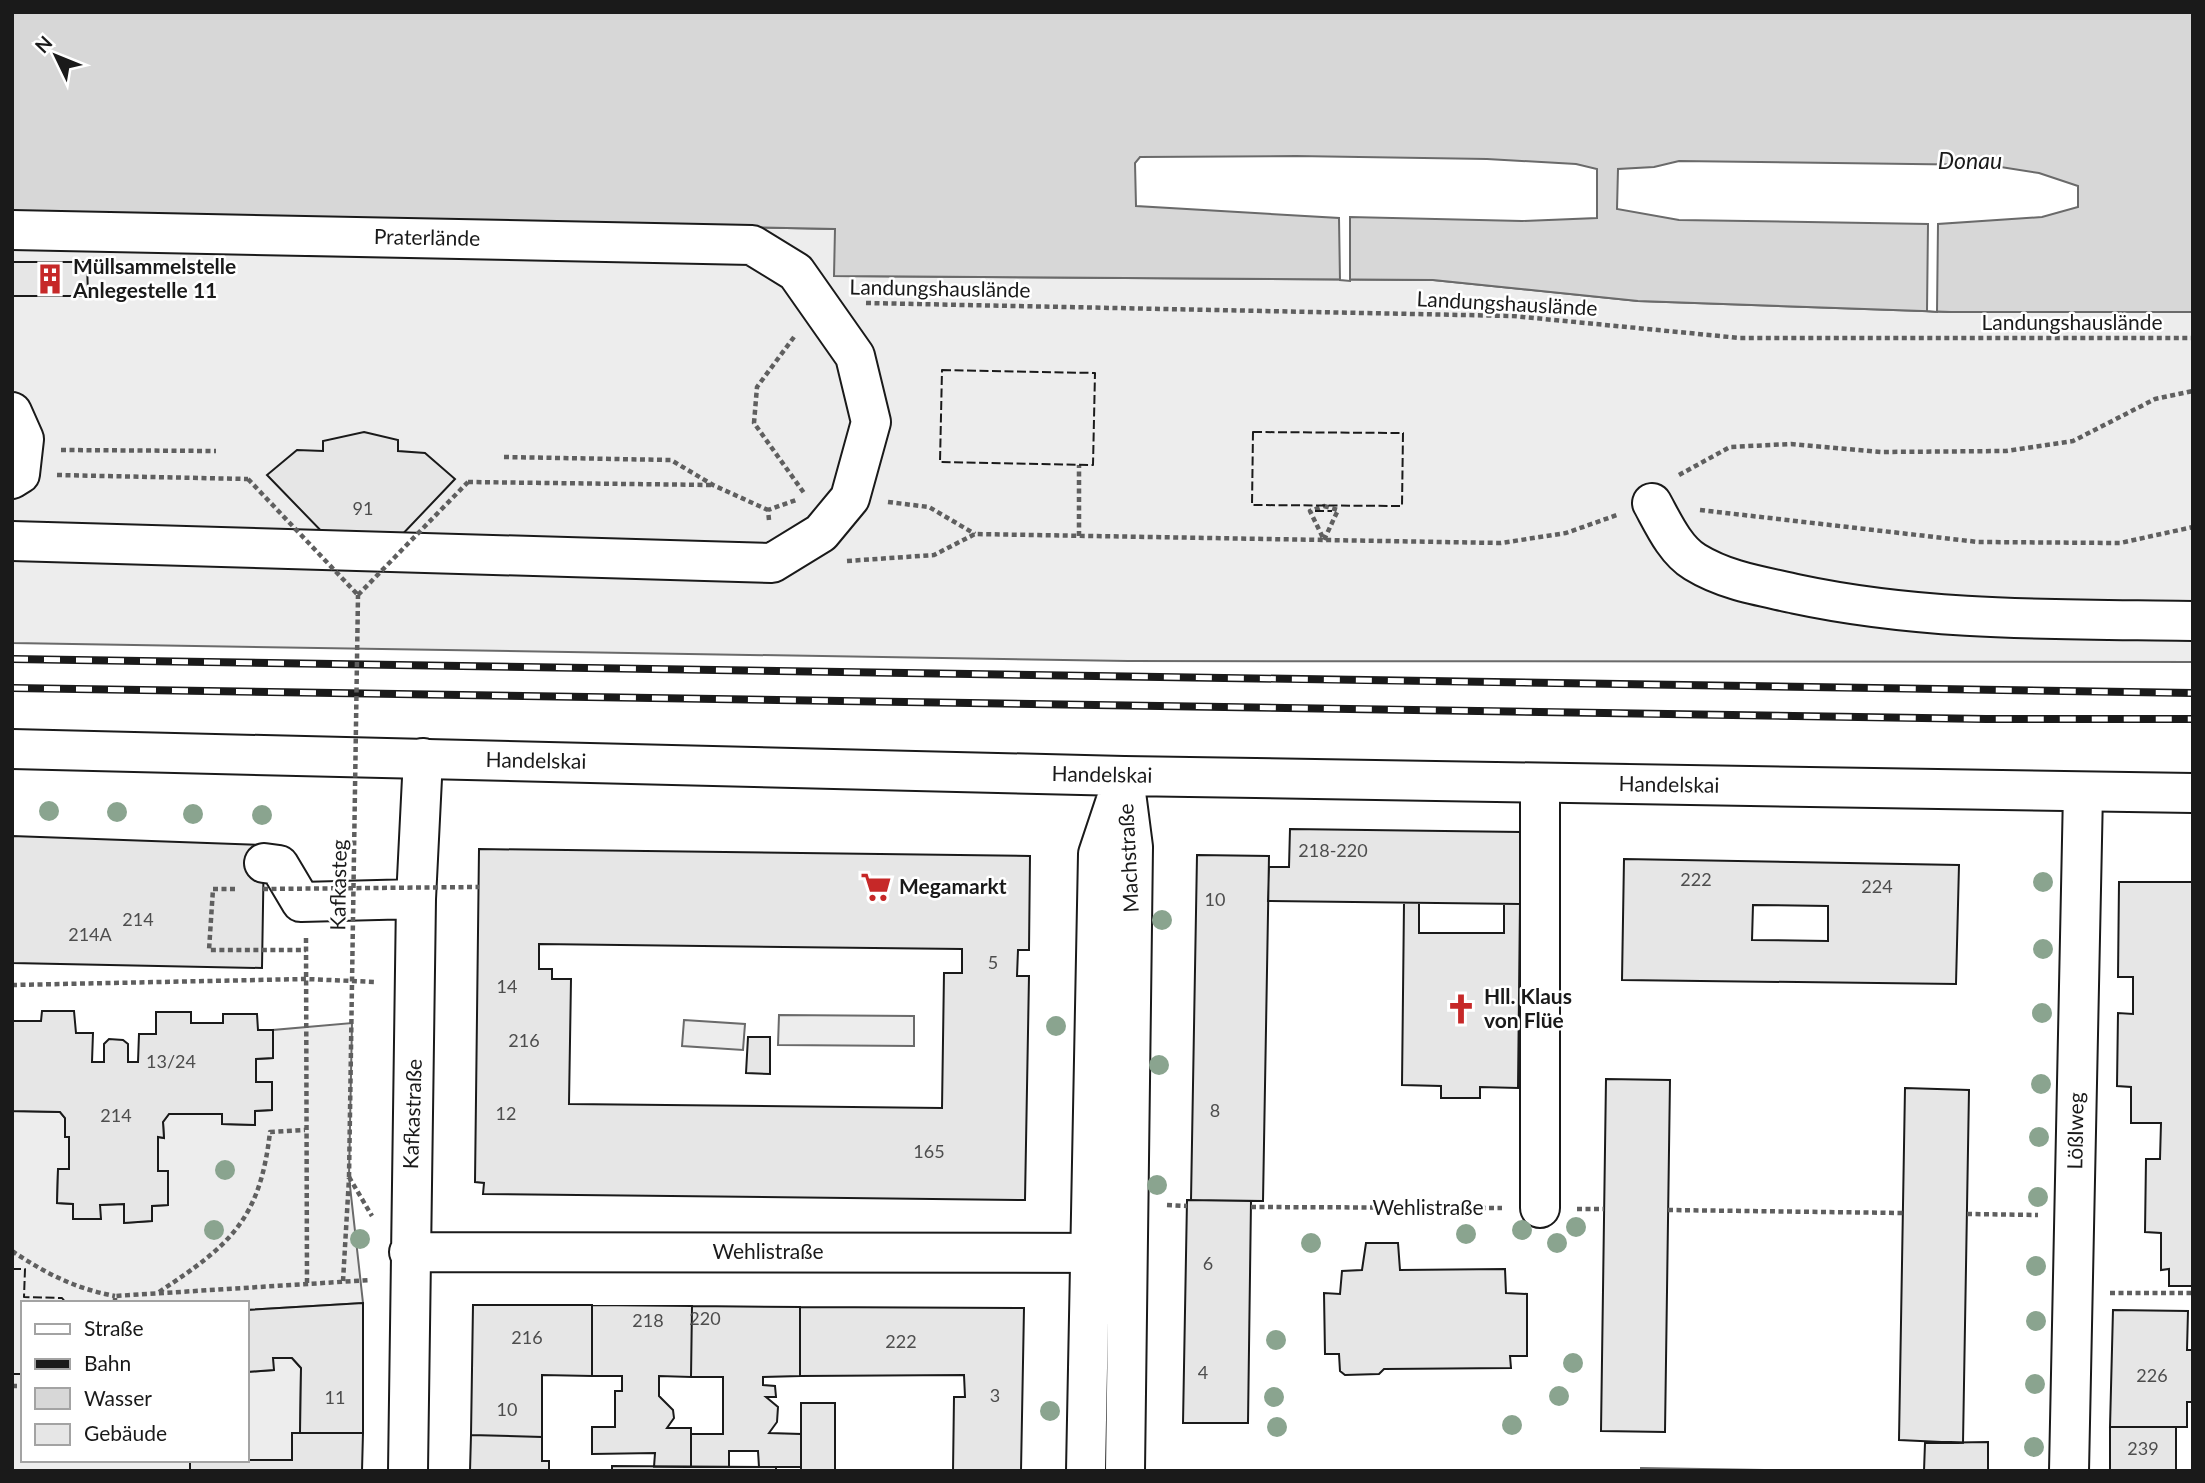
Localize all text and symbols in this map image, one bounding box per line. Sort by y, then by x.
north arrow [21,21,91,91]
text: N [30,31,57,57]
water label: Donau [1938,146,2002,174]
street label: Praterlände [374,223,480,250]
place label: Müllsammelstelle Anlegestelle 11 [72,253,236,302]
building icon: Müllsammelstelle Anlegestelle 11 [33,262,67,296]
street label: Landungshauslände [849,273,1031,302]
street label: Landungshauslände [1416,285,1598,320]
street label: Landungshauslände [1981,309,2163,334]
house number: 91 [353,497,373,519]
street label: Handelskai [485,746,587,773]
street label: Handelskai [1051,760,1153,787]
street label: Handelskai [1618,770,1720,797]
street label: Machstraße [1112,803,1143,913]
street label: Kafkasteg [324,839,351,931]
house number: 218-220 [1298,839,1368,861]
house number: 222 [1680,868,1712,890]
supermarket icon: Megamarkt [859,870,893,904]
place label: Megamarkt [899,873,1007,898]
house number: 224 [1861,875,1893,897]
house number: 10 [1205,888,1225,910]
house number: 214 [122,908,154,930]
house number: 214A [68,923,113,945]
house number: 5 [988,951,998,973]
house number: 14 [497,975,517,997]
place label: Hll. Klaus von Flüe [1484,983,1572,1032]
church icon: Hll. Klaus von Flüe [1444,992,1478,1026]
house number: 216 [508,1029,540,1051]
house number: 13/24 [146,1050,196,1072]
street label: Kafkastraße [397,1058,426,1170]
street label: Lößlweg [2061,1092,2088,1170]
house number: 8 [1210,1099,1220,1121]
house number: 12 [496,1102,516,1124]
house number: 214 [100,1104,132,1126]
house number: 165 [913,1140,945,1162]
street label: Wehlistraße [1372,1194,1484,1219]
street label: Wehlistraße [712,1238,824,1263]
house number: 6 [1203,1252,1213,1274]
legend [21,1301,248,1462]
house number: 220 [689,1307,721,1329]
house number: 218 [632,1309,664,1331]
text: Straße [84,1315,144,1340]
house number: 216 [511,1326,543,1348]
house number: 222 [885,1330,917,1352]
text: Bahn [84,1350,131,1375]
house number: 4 [1198,1361,1208,1383]
house number: 226 [2136,1364,2168,1386]
house number: 3 [990,1384,1000,1406]
text: Wasser [84,1385,152,1410]
house number: 11 [325,1386,345,1408]
house number: 10 [497,1398,517,1420]
text: Gebäude [84,1420,167,1445]
house number: 239 [2127,1437,2159,1459]

